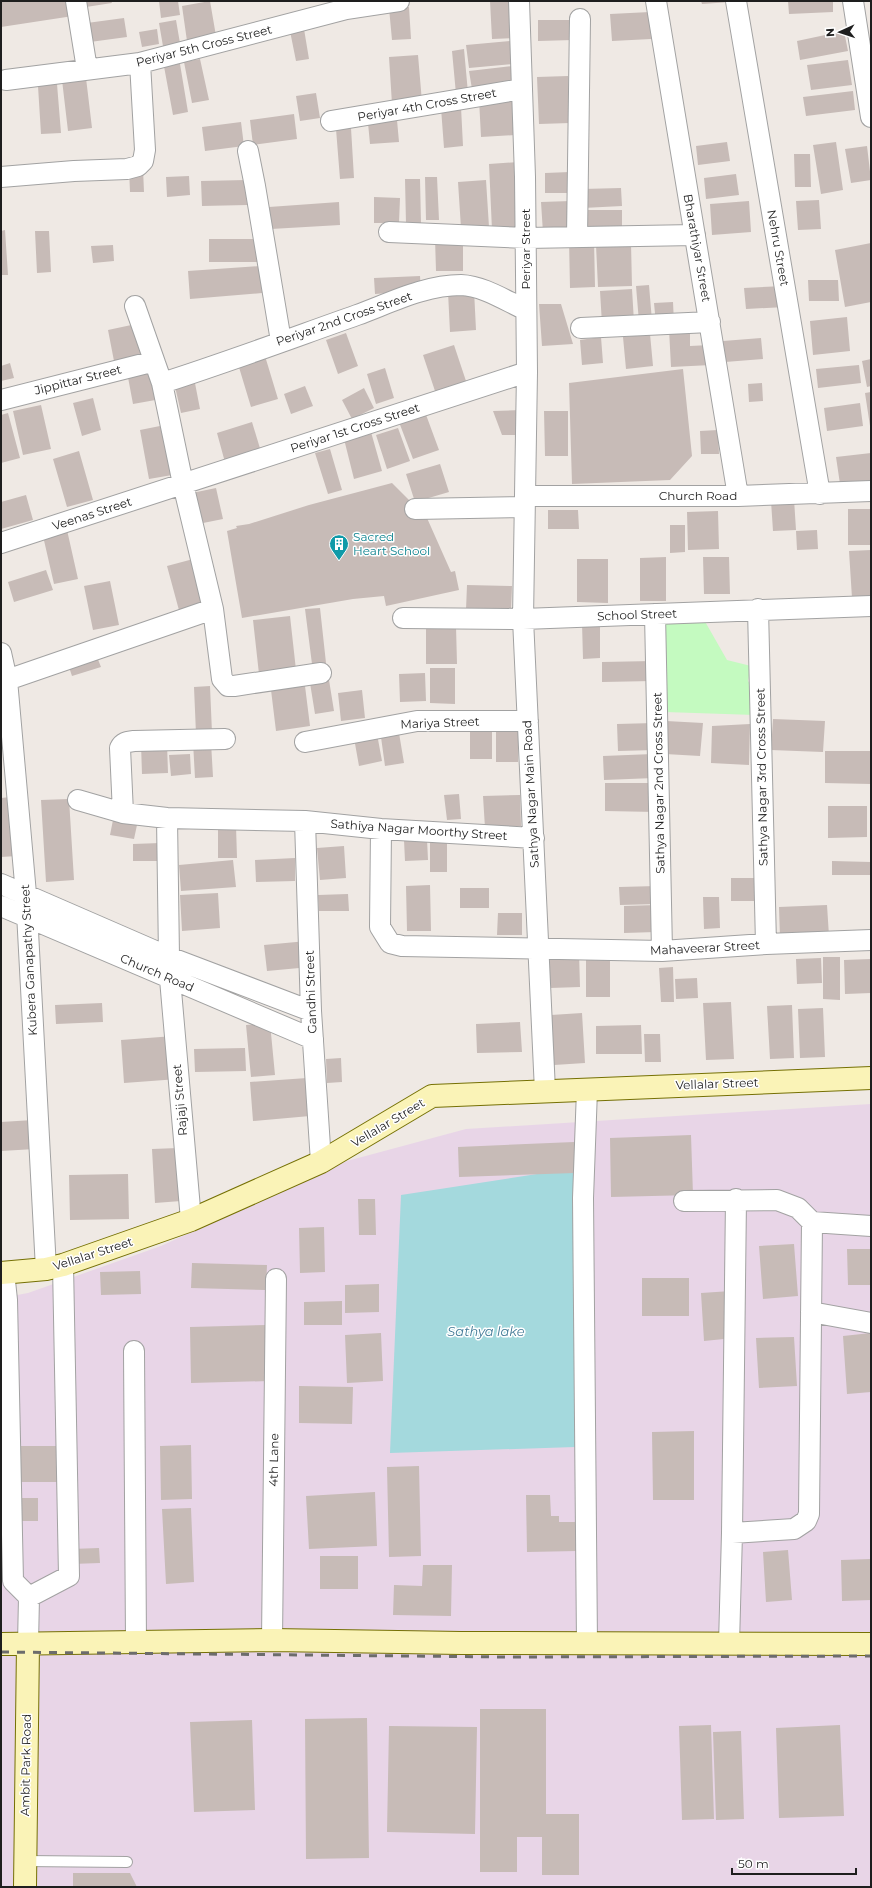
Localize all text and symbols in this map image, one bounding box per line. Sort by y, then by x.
north arrow [820,12,860,52]
street label: Periyar 5th Cross Street [134,21,274,70]
text: N [823,28,837,37]
street label: Periyar 4th Cross Street [356,85,498,124]
street label: Bharathiyar Street [681,193,714,303]
street label: Periyar Street [518,208,533,290]
street label: Nehru Street [764,208,793,287]
street label: Periyar 2nd Cross Street [274,288,414,349]
street label: Jippittar Street [32,361,123,398]
street label: Periyar 1st Cross Street [288,400,421,456]
street label: Church Road [659,488,737,503]
street label: Veenas Street [50,494,134,533]
place label: Sacred Heart School [353,529,430,558]
building icon: Sacred Heart School [328,533,350,561]
street label: School Street [597,606,677,623]
street label: Sathya Nagar 3rd Cross Street [752,688,771,866]
street label: Sathya Nagar 2nd Cross Street [649,692,668,874]
street label: Mariya Street [400,714,480,731]
street label: Sathya Nagar Main Road [519,720,542,868]
street label: Sathiya Nagar Moorthy Street [330,816,508,843]
street label: Kubera Ganapathy Street [17,884,40,1036]
street label: Mahaveerar Street [650,937,760,958]
street label: Church Road [118,950,196,995]
street label: Gandhi Street [302,950,319,1034]
street label: Rajaji Street [169,1063,190,1137]
street label: Vellalar Street [675,1075,759,1092]
street label: Vellalar Street [348,1095,427,1150]
street label: Vellalar Street [51,1234,135,1273]
water label: Sathya lake [447,1323,525,1339]
street label: 4th Lane [266,1433,281,1487]
street label: Ambit Park Road [17,1714,34,1816]
scale bar [732,1850,856,1876]
text: 50 m [738,1856,769,1871]

